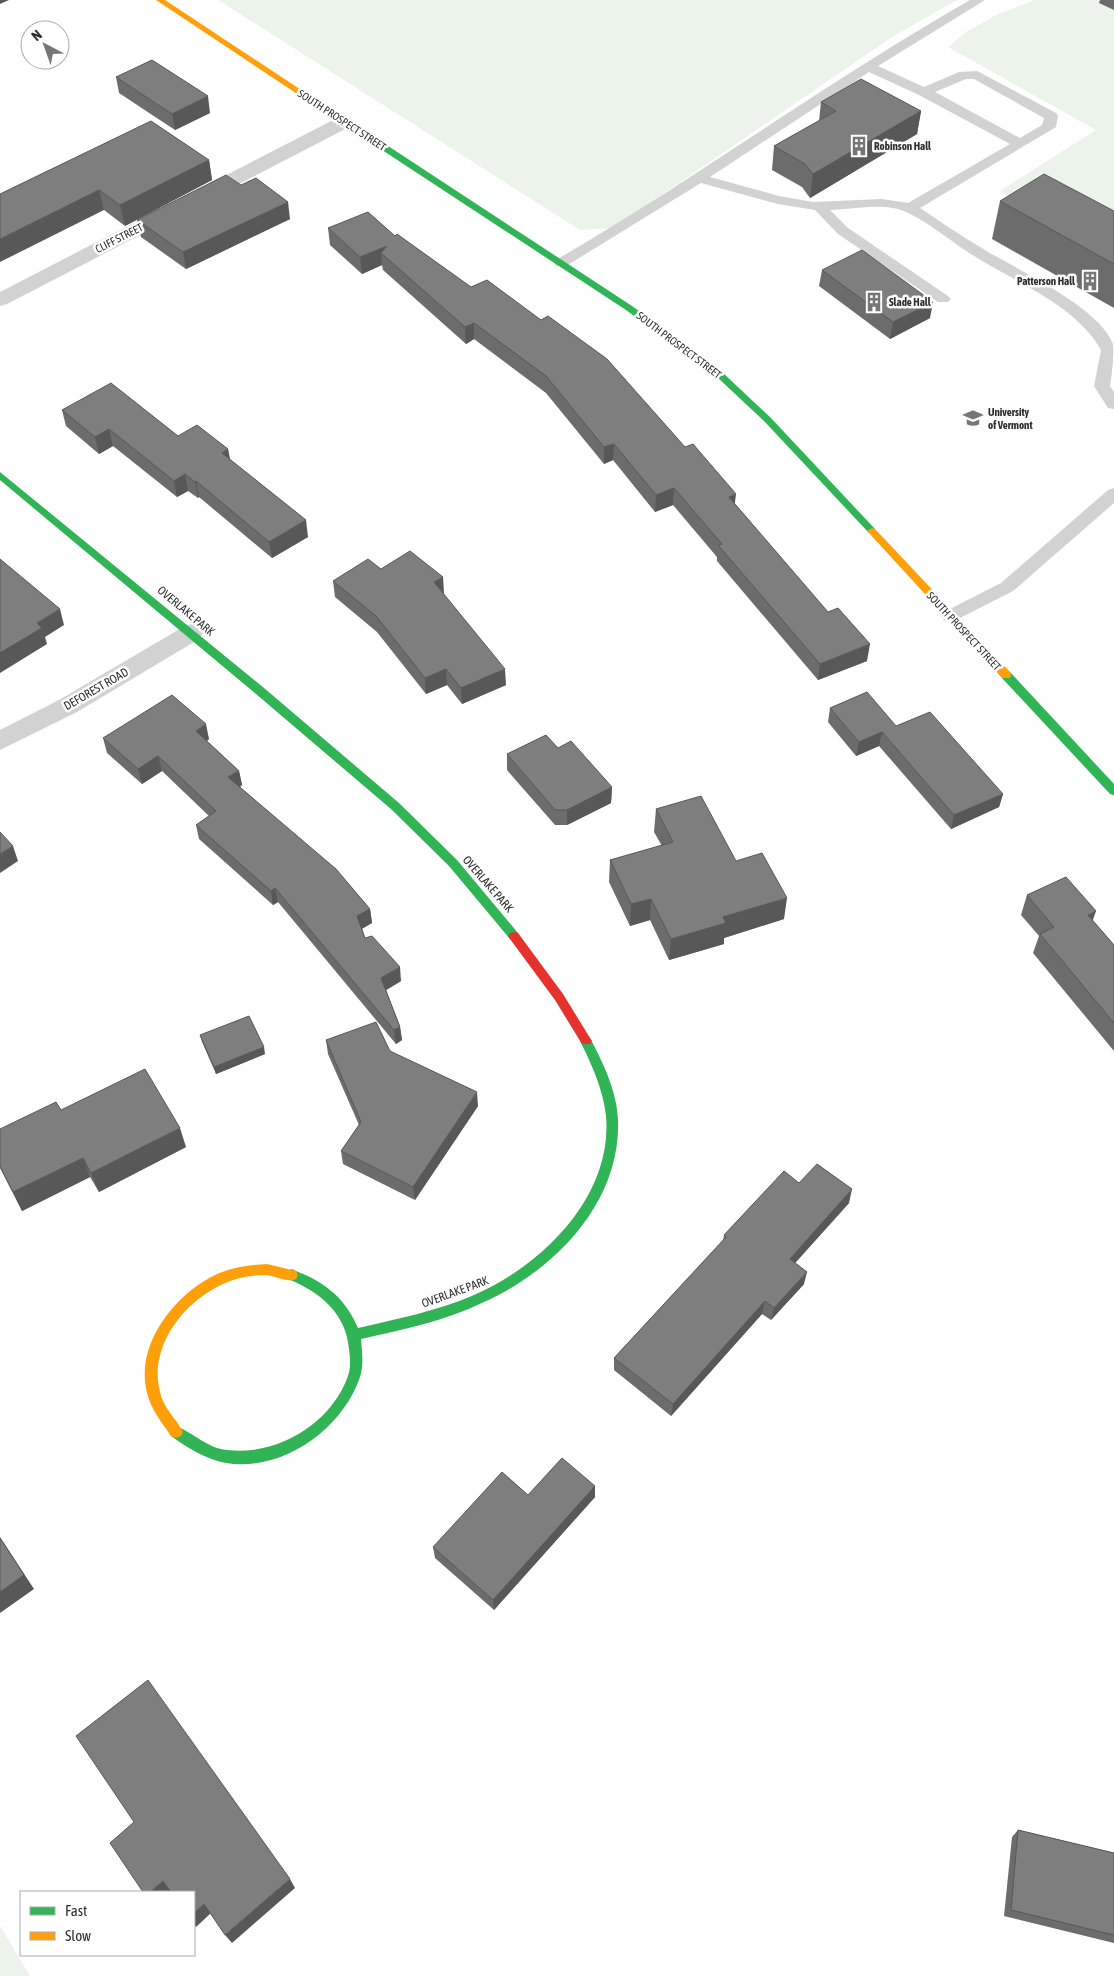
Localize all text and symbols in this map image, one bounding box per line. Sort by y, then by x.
north arrow [20,20,70,70]
text: N [28,26,45,44]
street label: SOUTH PROSPECT STREET [296,87,388,153]
building icon: Robinson Hall [848,135,870,157]
place label: Robinson Hall [874,140,932,152]
street label: CLIFF STREET [93,221,145,255]
building icon: Patterson Hall [1079,270,1101,292]
place label: Patterson Hall [1017,275,1076,287]
building icon: Slade Hall [863,291,885,313]
place label: Slade Hall [889,296,932,308]
street label: SOUTH PROSPECT STREET [634,309,724,381]
place label: University of Vermont [988,406,1033,431]
school or university icon: University of Vermont [962,407,984,429]
street label: OVERLAKE PARK [155,583,217,639]
street label: SOUTH PROSPECT STREET [925,589,1003,673]
street label: DEFOREST ROAD [61,665,131,713]
street label: OVERLAKE PARK [460,853,516,915]
street label: OVERLAKE PARK [420,1273,490,1311]
legend [20,1891,195,1956]
text: Fast [65,1902,87,1919]
text: Slow [65,1927,91,1944]

